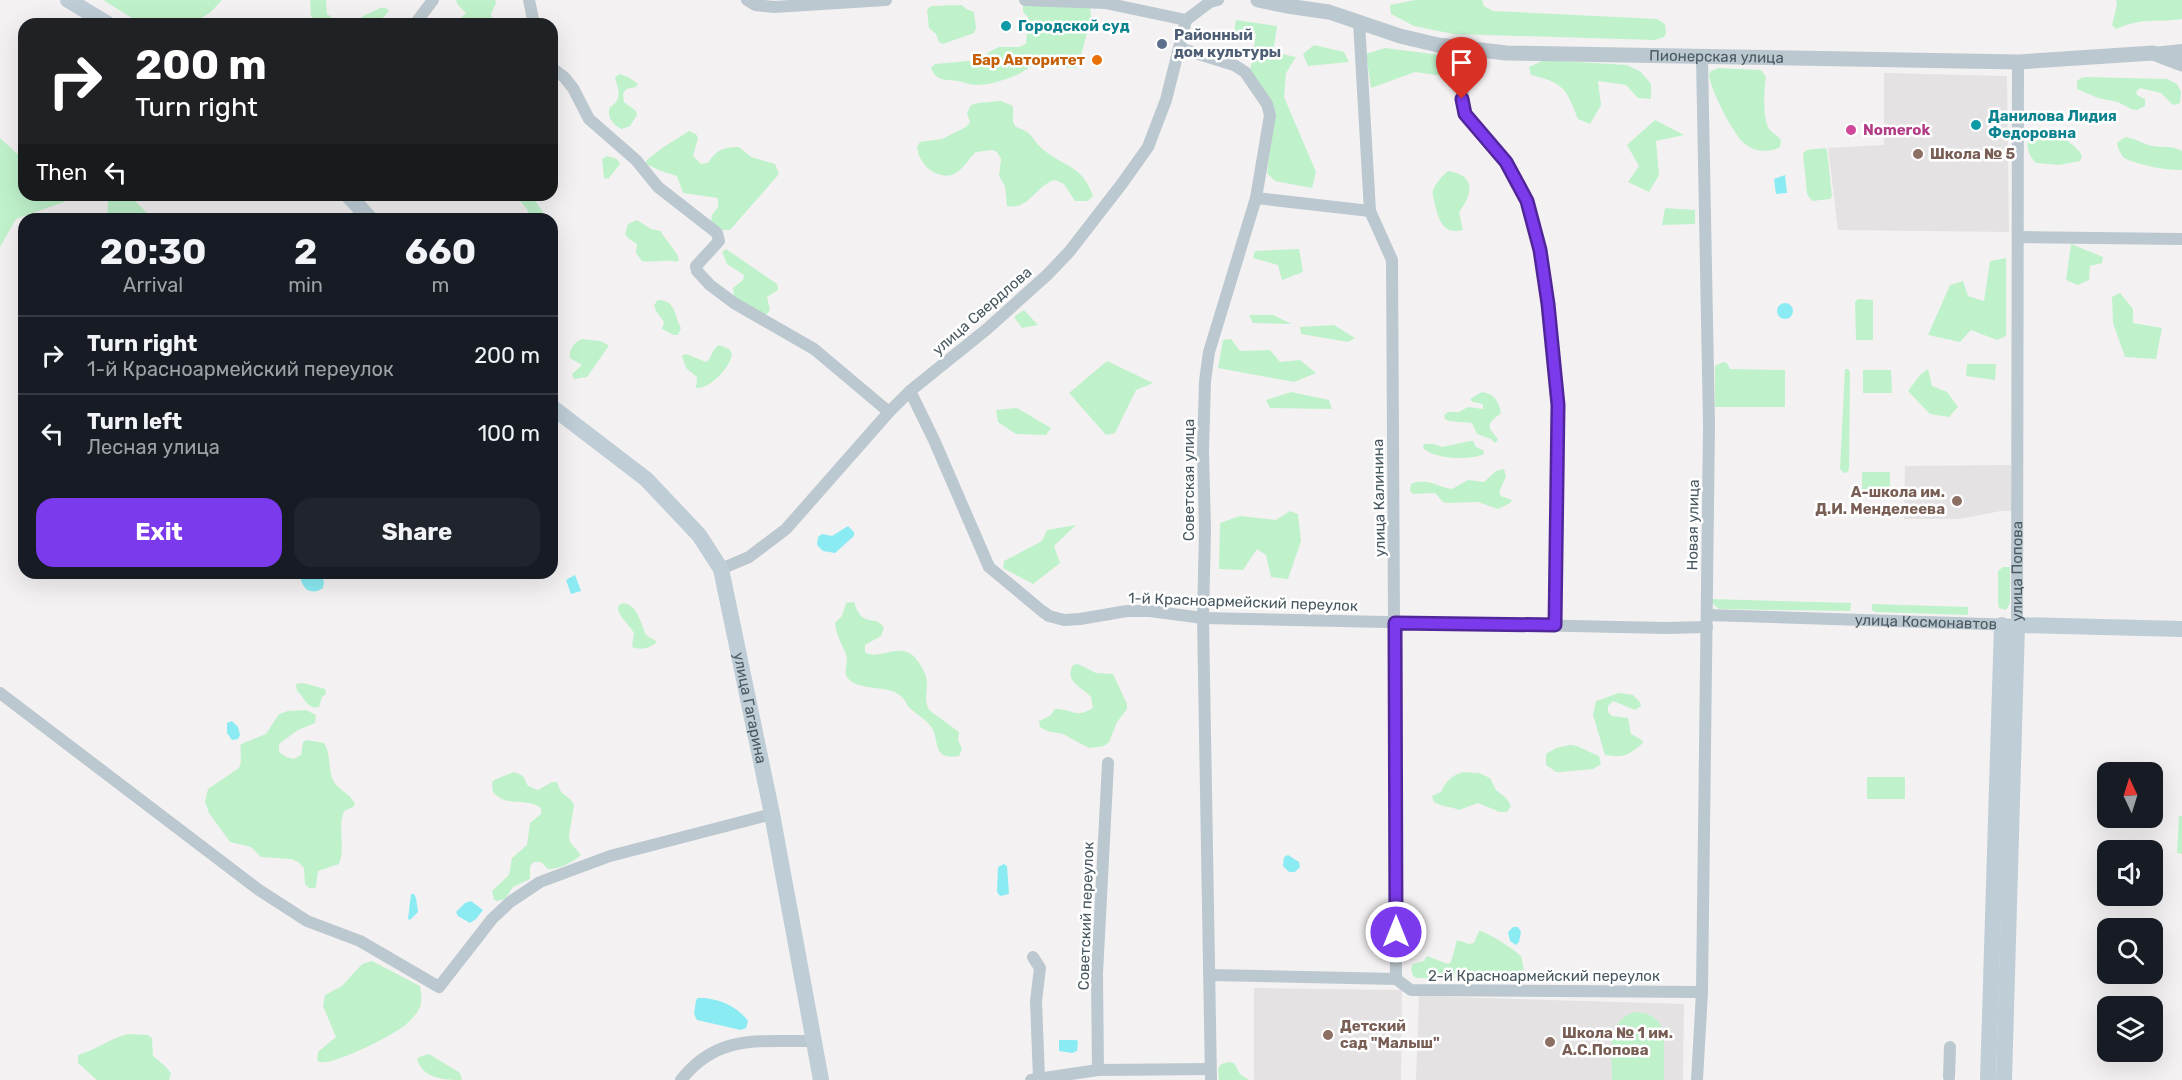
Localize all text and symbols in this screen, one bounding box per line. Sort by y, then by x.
place label: Городской суд [1018,17,1130,35]
marker: Городской суд [999,19,1013,33]
place label: Районный дом культуры [1174,26,1281,61]
marker: Районный дом культуры [1155,37,1169,51]
pin [1436,37,1487,99]
text: 200 m [135,40,267,90]
icon: right [36,42,114,120]
icon: arrive [1445,46,1478,79]
street label: Пионерская улица [1649,47,1784,67]
place label: Бар Авторитет [972,51,1086,69]
marker: Бар Авторитет [1090,53,1104,67]
text: Turn right [135,91,258,123]
place label: Данилова Лидия Федоровна [1988,107,2117,142]
marker: Данилова Лидия Федоровна [1969,118,1983,132]
place label: Nomerok [1863,121,1931,139]
marker: Nomerok [1844,123,1858,137]
place label: Школа № 5 [1930,145,2016,163]
marker: Школа № 5 [1911,147,1925,161]
icon: left [99,156,132,189]
text: Then [36,159,87,186]
text: 20:30 [100,230,206,273]
text: 2 [294,230,317,273]
text: 660 [405,230,476,273]
street label: улица Свердлова [929,263,1035,359]
text: Arrival [123,273,183,297]
text: min [288,273,323,297]
text: m [432,273,449,297]
text: Turn right [87,330,197,357]
icon: right [36,339,69,372]
text: 200 m [474,342,540,369]
text: 1-й Красноармейский переулок [87,357,394,381]
text: Turn left [87,408,182,435]
icon: left [36,417,69,450]
street label: Советская улица [1180,419,1198,541]
text: 100 m [478,420,540,447]
text: Лесная улица [87,435,220,459]
street label: улица Калинина [1369,439,1389,557]
street label: Новая улица [1683,479,1703,571]
place label: А-школа им. Д.И. Менделеева [1815,483,1945,518]
marker: А-школа им. Д.И. Менделеева [1950,494,1964,508]
button: Exit [36,498,282,567]
button: Share [294,498,540,567]
street label: улица Попова [2008,521,2026,621]
street label: 1-й Красноармейский переулок [1128,589,1358,615]
street label: улица Космонавтов [1854,611,1997,633]
street label: улица Гагарина [730,651,770,765]
north arrow [2097,762,2163,828]
map controls [2097,762,2163,1062]
button: sound [2097,840,2163,906]
street label: Советский переулок [1074,841,1098,991]
position arrow [1364,900,1428,964]
button: search [2097,918,2163,984]
street label: 2-й Красноармейский переулок [1428,967,1660,985]
button: layers [2097,996,2163,1062]
place label: Детский сад "Малыш" [1340,1017,1440,1052]
place label: Школа № 1 им. А.С.Попова [1562,1024,1673,1059]
marker: Детский сад "Малыш" [1321,1028,1335,1042]
marker: Школа № 1 им. А.С.Попова [1543,1035,1557,1049]

